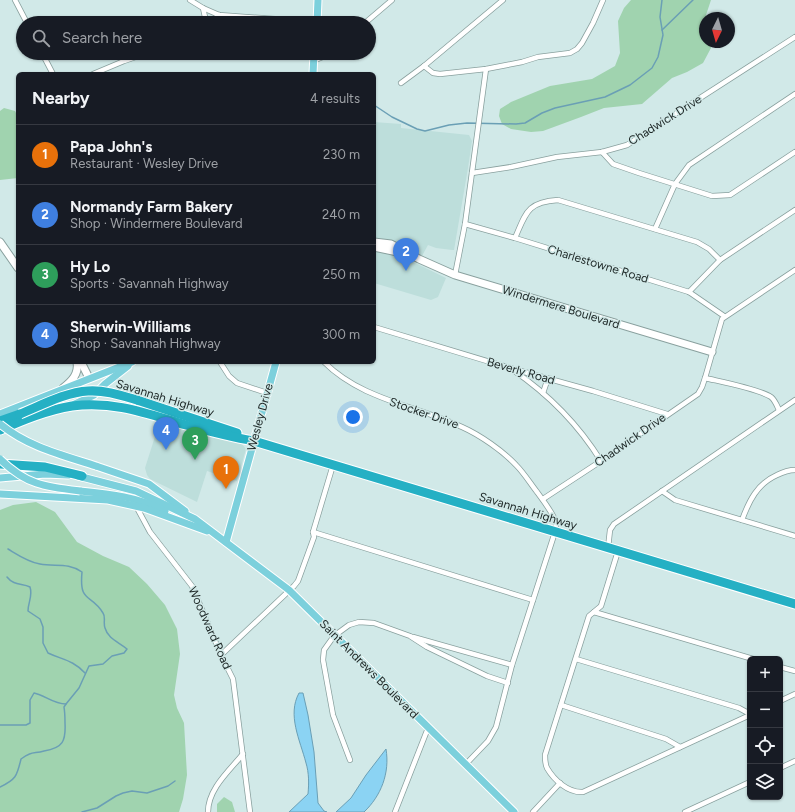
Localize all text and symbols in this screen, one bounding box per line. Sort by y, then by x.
north arrow [699,12,735,48]
search box [16,16,376,60]
icon: search [30,27,52,49]
text: Search here [62,29,142,47]
text: Nearby [32,88,90,108]
text: 4 results [310,91,360,106]
street label: Chadwick Drive [626,92,705,148]
text: Papa John's [70,138,152,156]
text: 1 [42,147,48,162]
text: 230 m [323,147,360,162]
text: Restaurant · Wesley Drive [70,156,218,171]
text: Normandy Farm Bakery [70,198,233,216]
text: 2 [41,207,49,222]
text: 240 m [322,207,360,222]
text: Shop · Windermere Boulevard [70,216,243,231]
pin: 2 [393,238,419,271]
street label: Charlestowne Road [546,242,650,286]
text: Hy Lo [70,258,110,276]
text: 3 [41,267,49,282]
text: 250 m [323,267,360,282]
text: Sports · Savannah Highway [70,276,229,291]
street label: Windermere Boulevard [500,282,622,332]
text: Sherwin-Williams [70,318,191,336]
text: 4 [41,327,49,342]
text: 300 m [322,327,360,342]
text: Shop · Savannah Highway [70,336,221,351]
street label: Beverly Road [485,355,557,387]
street label: Savannah Highway [114,376,216,420]
street label: Wesley Drive [244,381,276,452]
street label: Stocker Drive [388,395,461,432]
your location [343,407,363,427]
street label: Chadwick Drive [592,410,669,470]
pin: 4 [153,417,179,450]
pin: 3 [182,427,208,460]
pin: 1 [213,456,239,489]
street label: Savannah Highway [477,489,579,533]
street label: Woodward Road [185,584,235,672]
street label: Saint Andrews Boulevard [317,617,421,721]
map controls [747,656,783,800]
button: + [747,656,783,692]
button: − [747,692,783,728]
button: locate [747,728,783,764]
button: layers [747,764,783,800]

